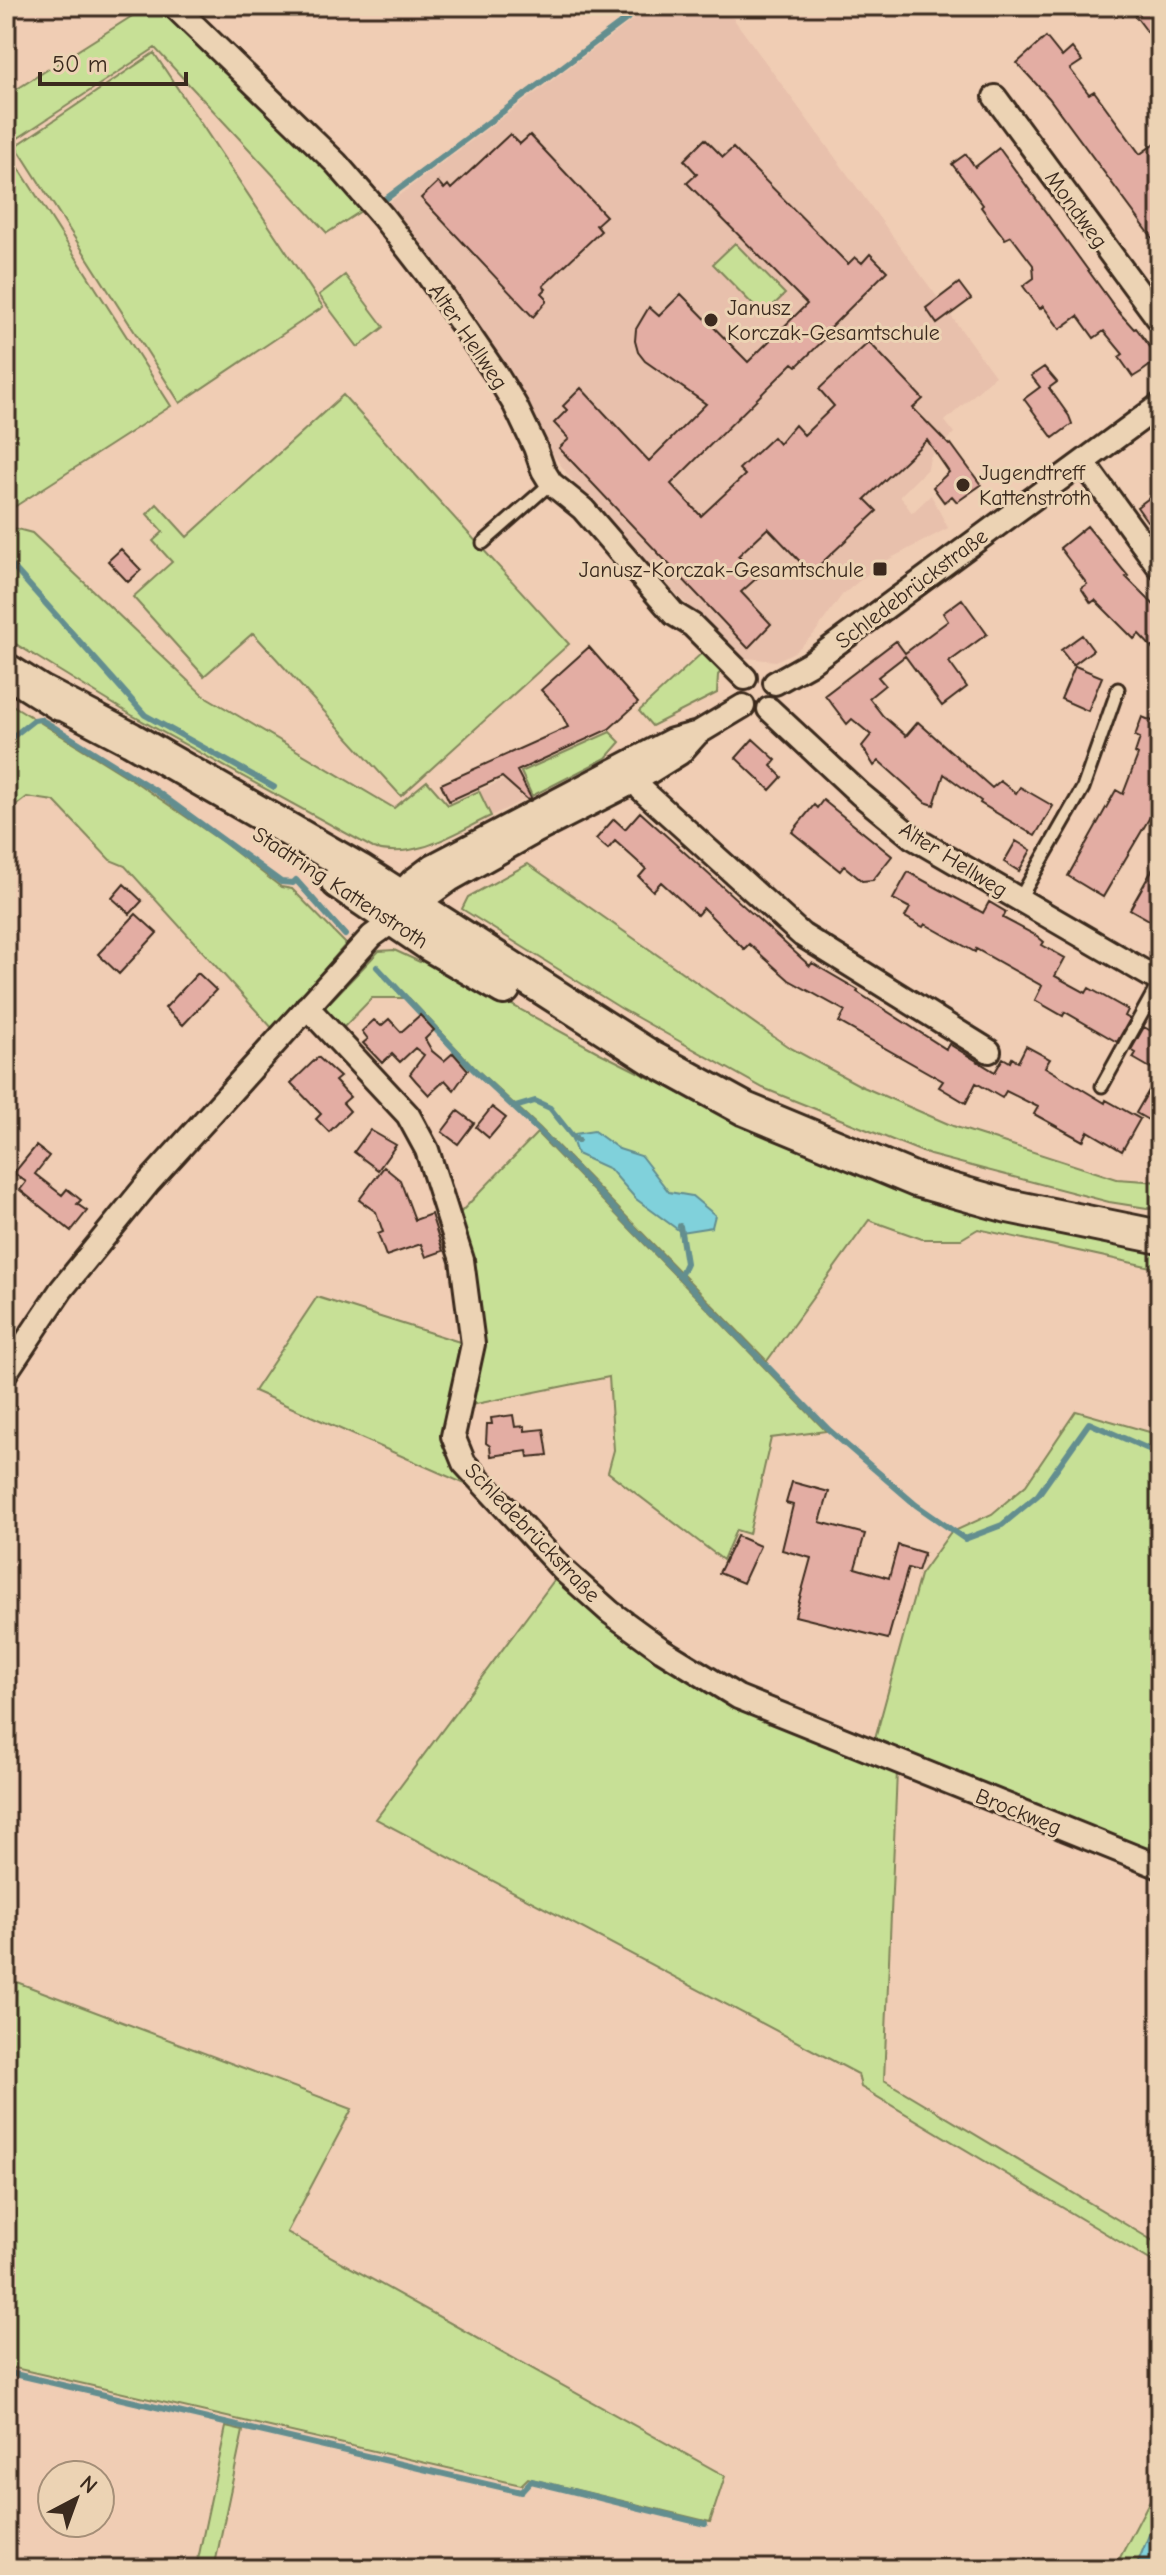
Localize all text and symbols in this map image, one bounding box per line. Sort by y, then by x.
scale bar [40,36,186,86]
text: 50 m [52,50,108,78]
street label: Mondweg [1039,166,1113,253]
street label: Alter Hellweg [423,279,513,395]
place label: Janusz Korczak-Gesamtschule [727,295,940,346]
marker: Janusz Korczak-Gesamtschule [702,311,720,329]
place label: Jugendtreff Kattenstroth [979,460,1091,511]
marker: Jugendtreff Kattenstroth [954,476,972,494]
street label: Schledebrückstraße [830,523,993,654]
place label: Janusz-Korczak-Gesamtschule [579,557,864,583]
marker: Janusz-Korczak-Gesamtschule [871,560,889,578]
street label: Alter Hellweg [895,816,1012,903]
street label: Stadtring Kattenstroth [248,821,433,954]
street label: Schledebrückstraße [459,1458,605,1608]
street label: Brockweg [972,1783,1065,1841]
north arrow [36,2459,116,2539]
text: N [75,2470,102,2499]

